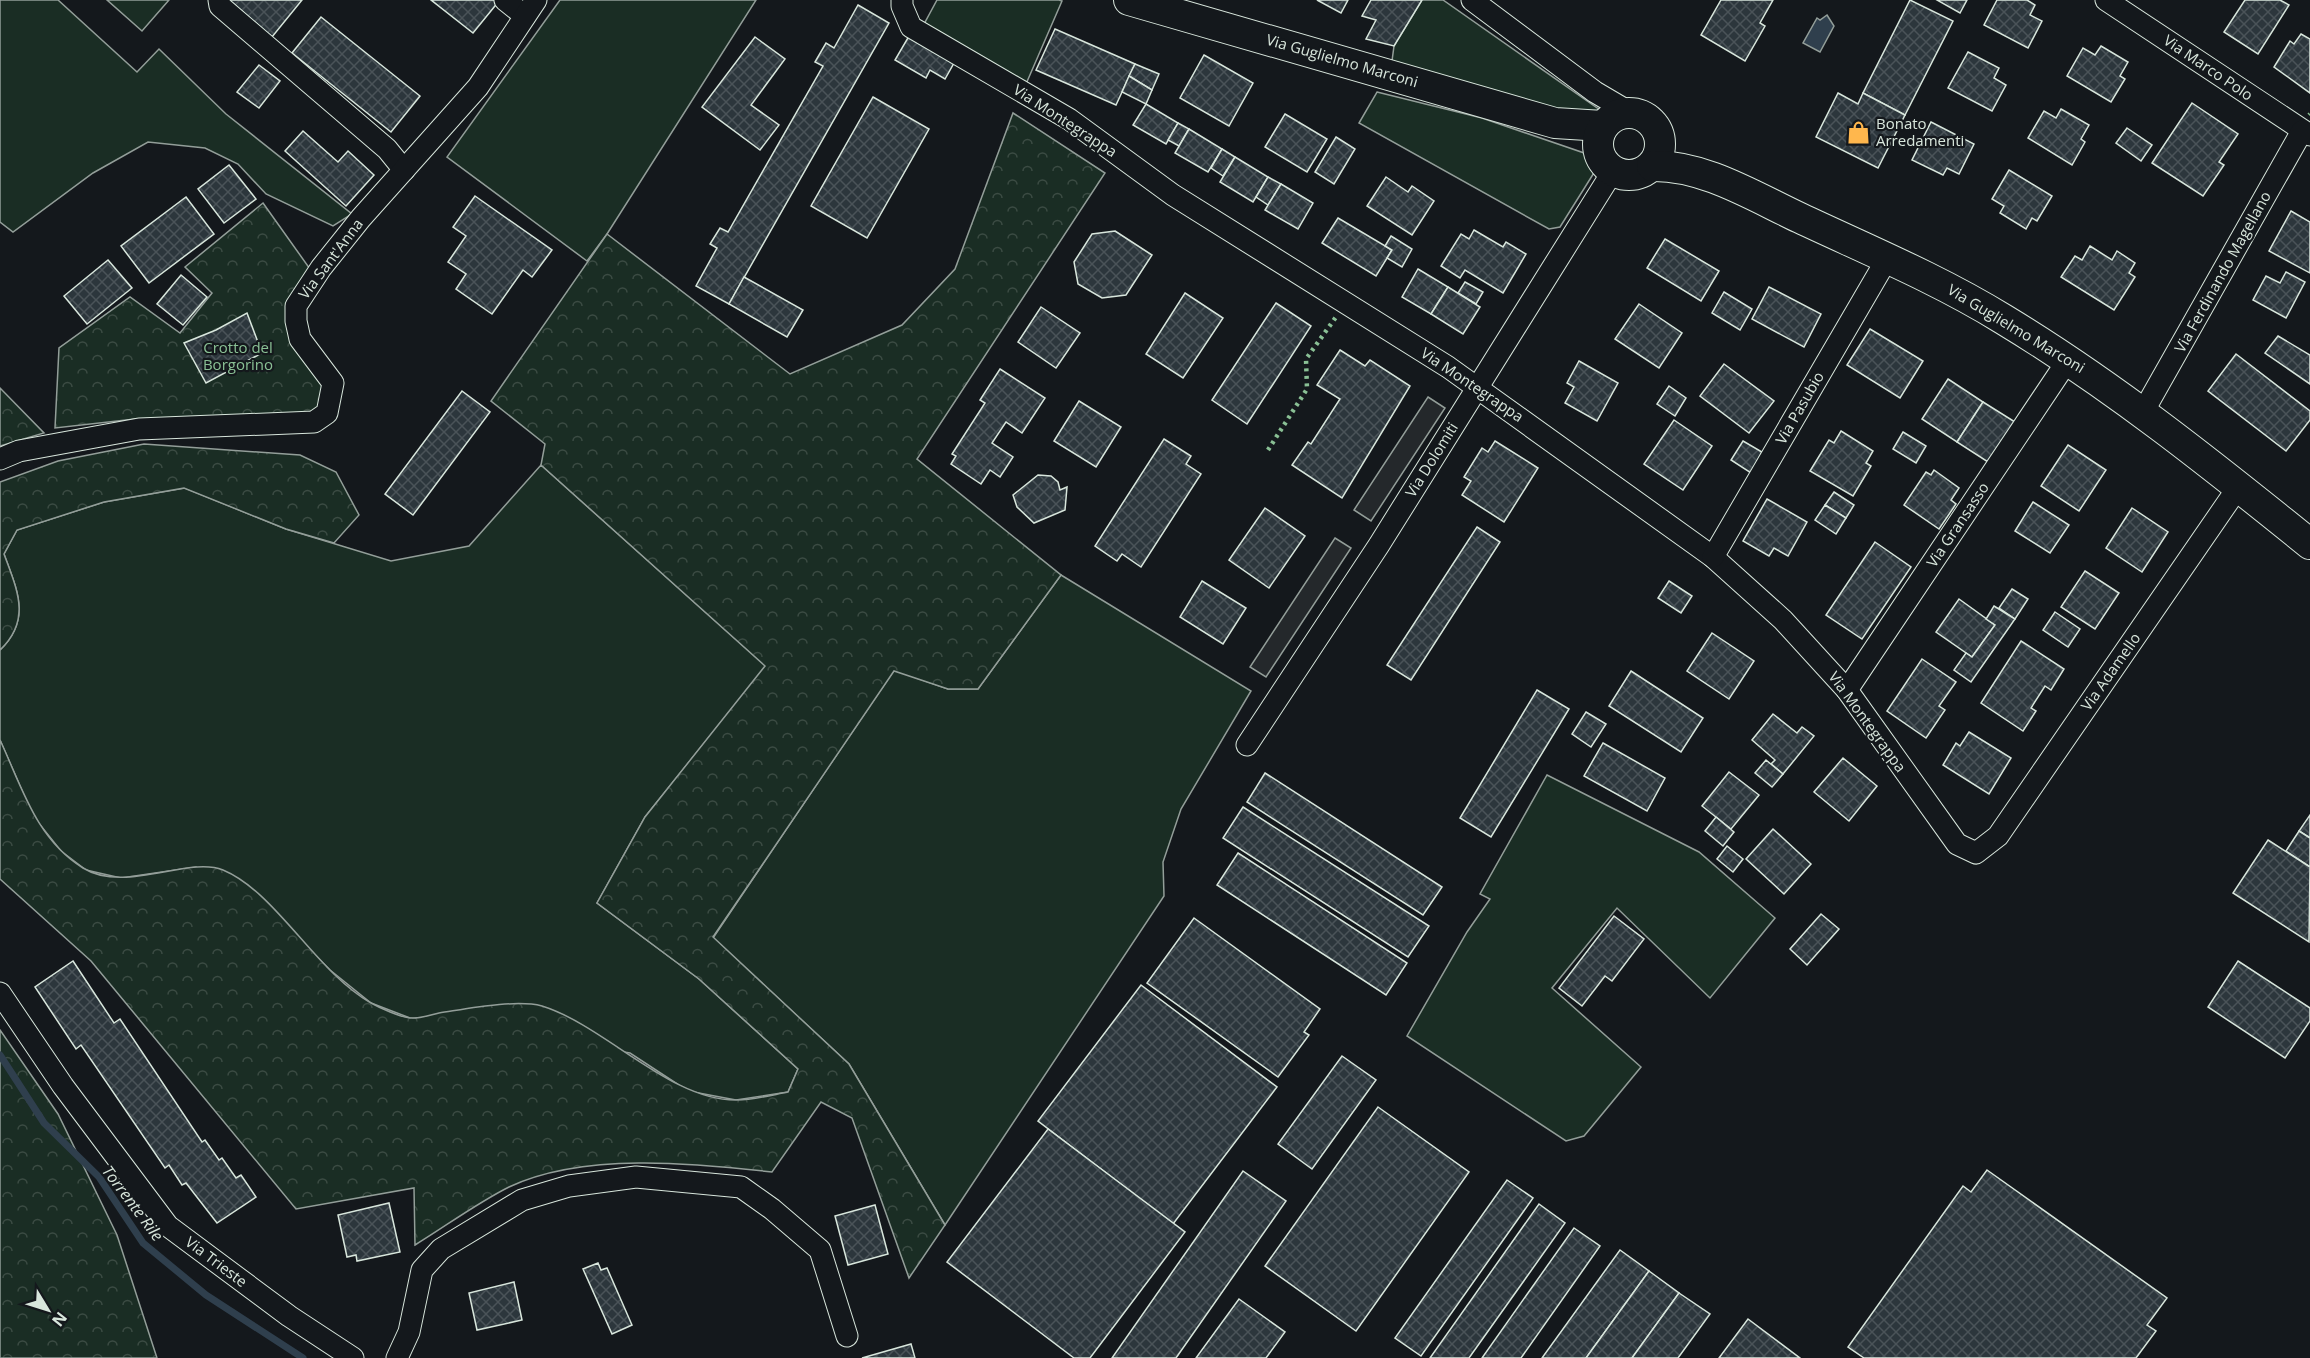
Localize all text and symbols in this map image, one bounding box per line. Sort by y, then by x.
street label: Via Guglielmo Marconi [1264,29,1420,91]
street label: Via Marco Polo [2160,30,2257,105]
street label: Via Montegrappa [1010,79,1121,161]
place label: Bonato Arredamenti [1876,113,1964,150]
shop icon: Bonato Arredamenti [1845,120,1871,146]
street label: Via Ferdinando Magellano [2169,187,2275,356]
street label: Via Sant'Anna [293,214,367,303]
street label: Via Guglielmo Marconi [1944,279,2089,377]
park label: Crotto del Borgorino [203,337,273,374]
street label: Via Montegrappa [1417,342,1528,426]
street label: Via Pasubio [1770,368,1828,447]
street label: Via Dolomiti [1400,418,1462,501]
street label: Via Gransasso [1921,478,1993,571]
street label: Via Adamello [2076,628,2144,714]
street label: Via Montegrappa [1825,667,1911,776]
water label: Torrente Rile [97,1161,169,1245]
street label: Via Trieste [182,1231,252,1291]
north arrow [18,1280,78,1340]
text: N [47,1307,72,1331]

